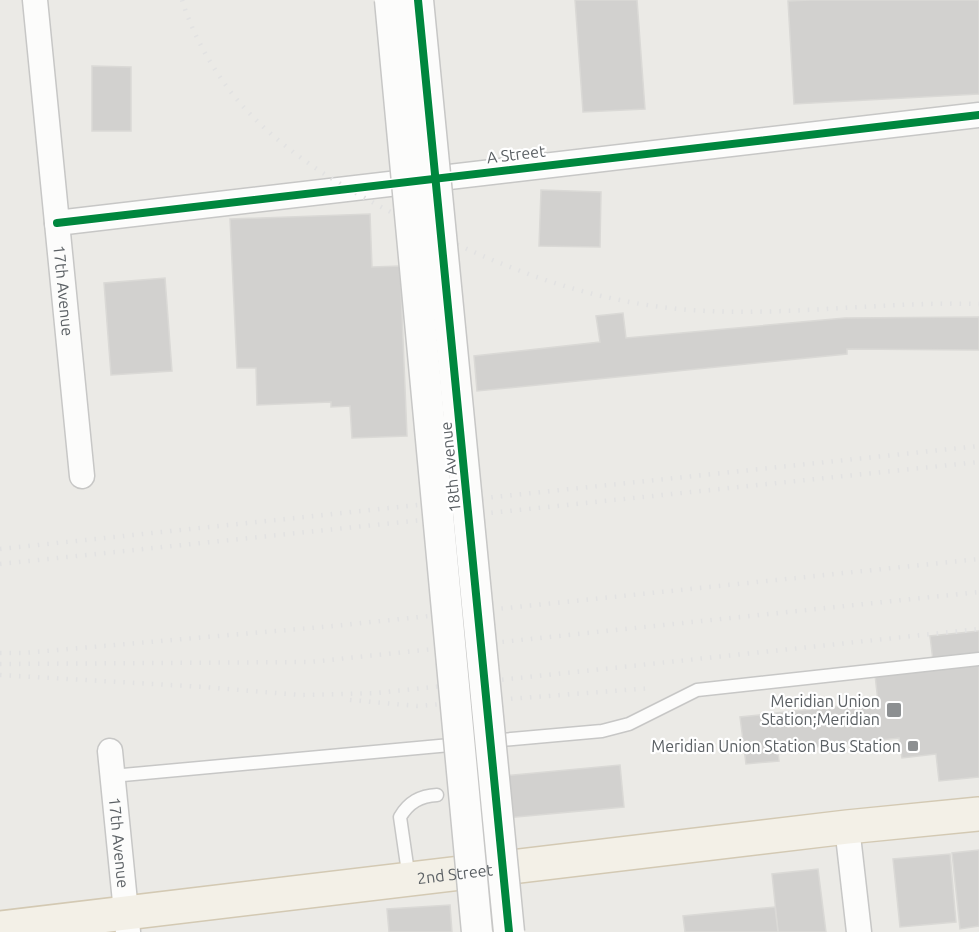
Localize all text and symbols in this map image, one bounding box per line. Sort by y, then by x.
street label: A Street [486,141,547,167]
street label: 17th Avenue [50,244,77,337]
street label: 18th Avenue [436,421,464,513]
place label: Meridian Union Station;Meridian [761,692,880,728]
marker: Meridian Union Station;Meridian [885,701,903,719]
place label: Meridian Union Station Bus Station [651,737,901,755]
marker: Meridian Union Station Bus Station [906,739,920,753]
street label: 17th Avenue [106,796,133,889]
street label: 2nd Street [416,860,494,887]

